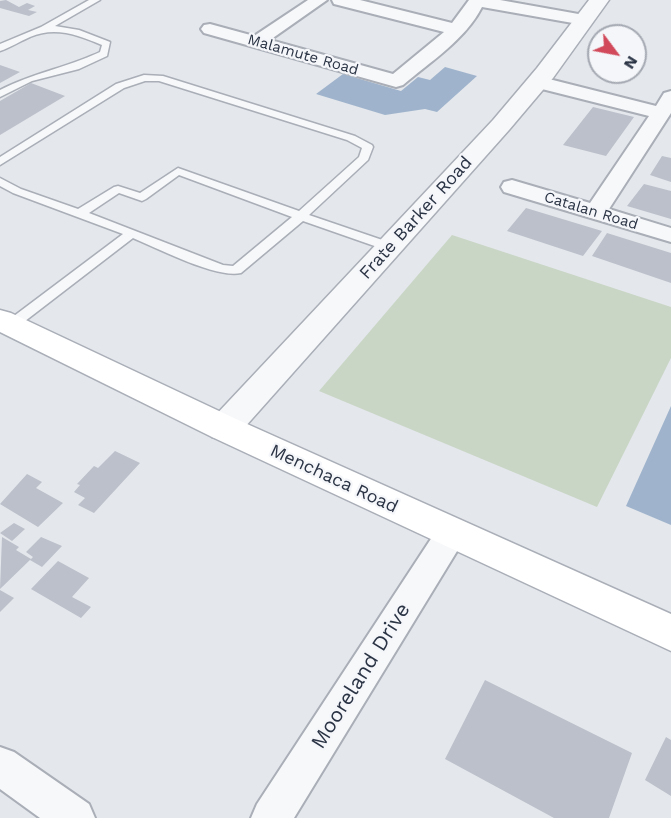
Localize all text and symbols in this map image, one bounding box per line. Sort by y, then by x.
north arrow [587,24,647,84]
street label: Malamute Road [245,31,361,79]
text: N [620,53,642,73]
street label: Frate Barker Road [355,152,477,284]
street label: Catalan Road [542,188,640,234]
street label: Menchaca Road [267,440,401,518]
street label: Mooreland Drive [306,598,416,754]

